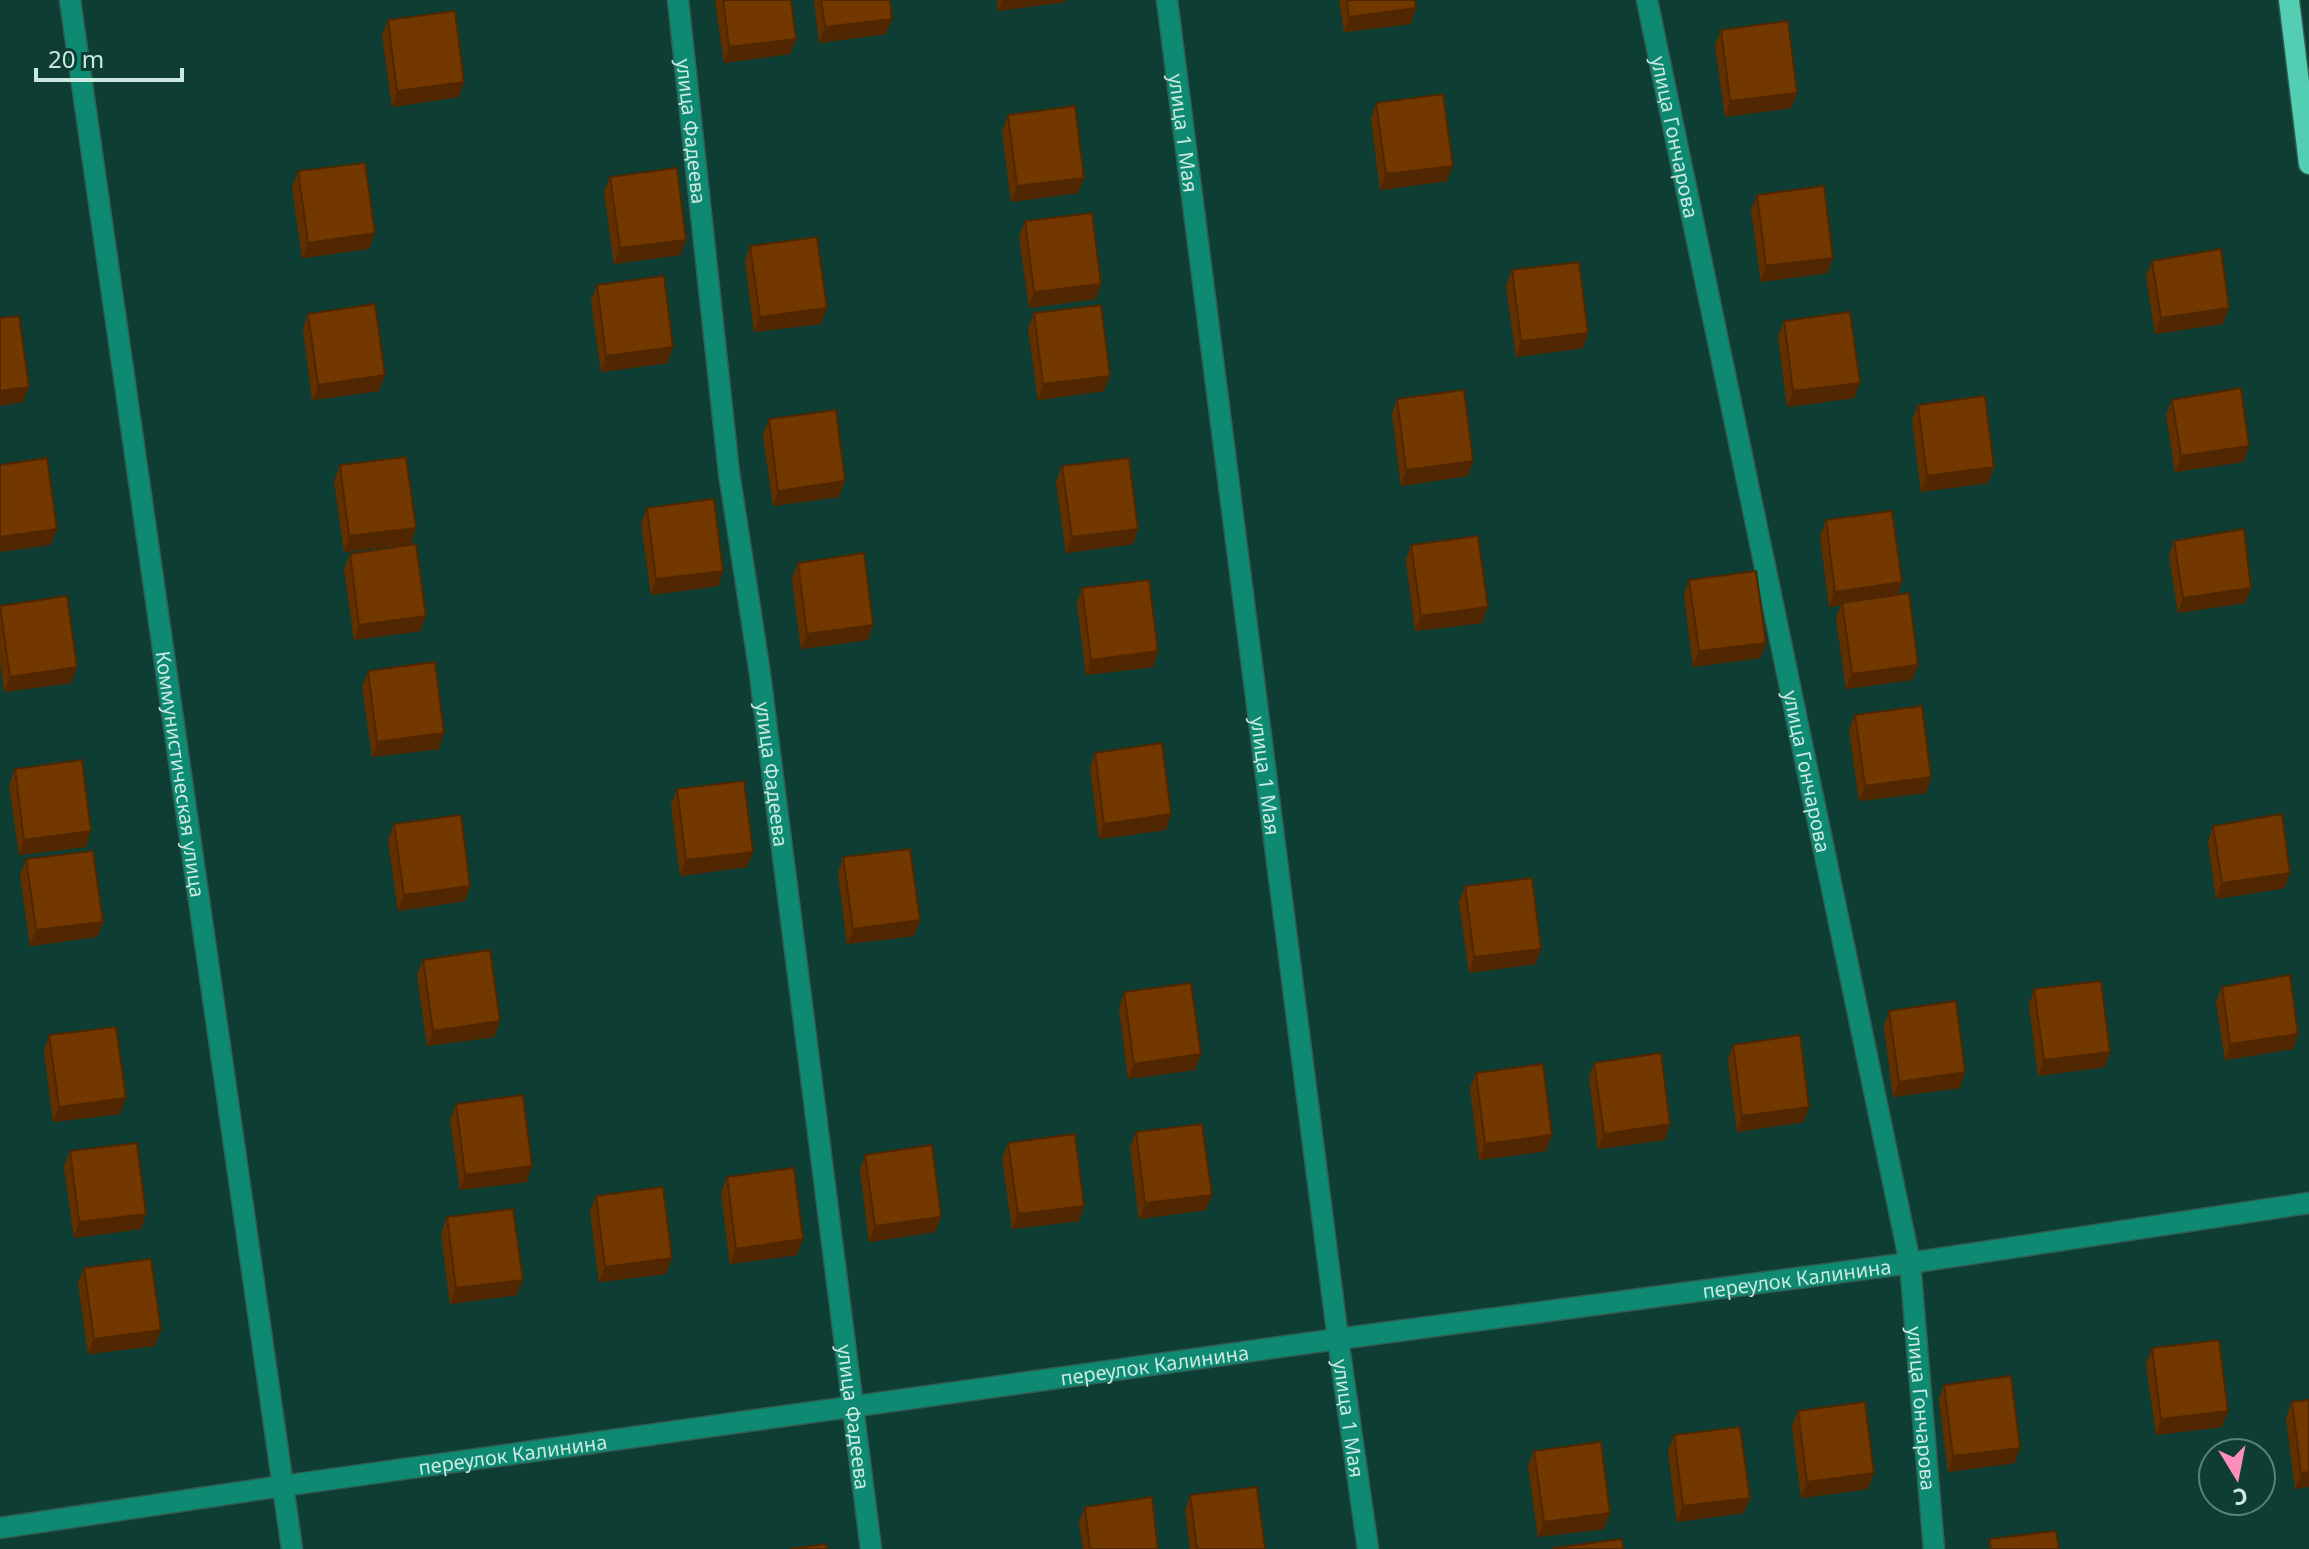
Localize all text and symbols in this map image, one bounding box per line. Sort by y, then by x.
scale bar [36,32,182,82]
text: 20 m [48,42,104,75]
street label: улица Гончарова [1646,54,1706,221]
street label: улица Фадеева [671,57,713,205]
street label: улица 1 Мая [1163,72,1205,194]
street label: Коммунистическая улица [150,649,212,899]
street label: улица Гончарова [1778,688,1838,855]
street label: улица Фадеева [750,700,795,848]
street label: улица 1 Мая [1245,715,1287,837]
street label: переулок Калинина [1701,1252,1893,1304]
street label: улица Гончарова [1902,1325,1943,1492]
street label: переулок Калинина [1058,1338,1250,1391]
street label: улица Фадеева [832,1343,877,1491]
street label: улица 1 Мая [1328,1357,1371,1479]
street label: переулок Калинина [417,1427,609,1480]
north arrow [2197,1437,2277,1517]
text: С [2231,1482,2250,1514]

